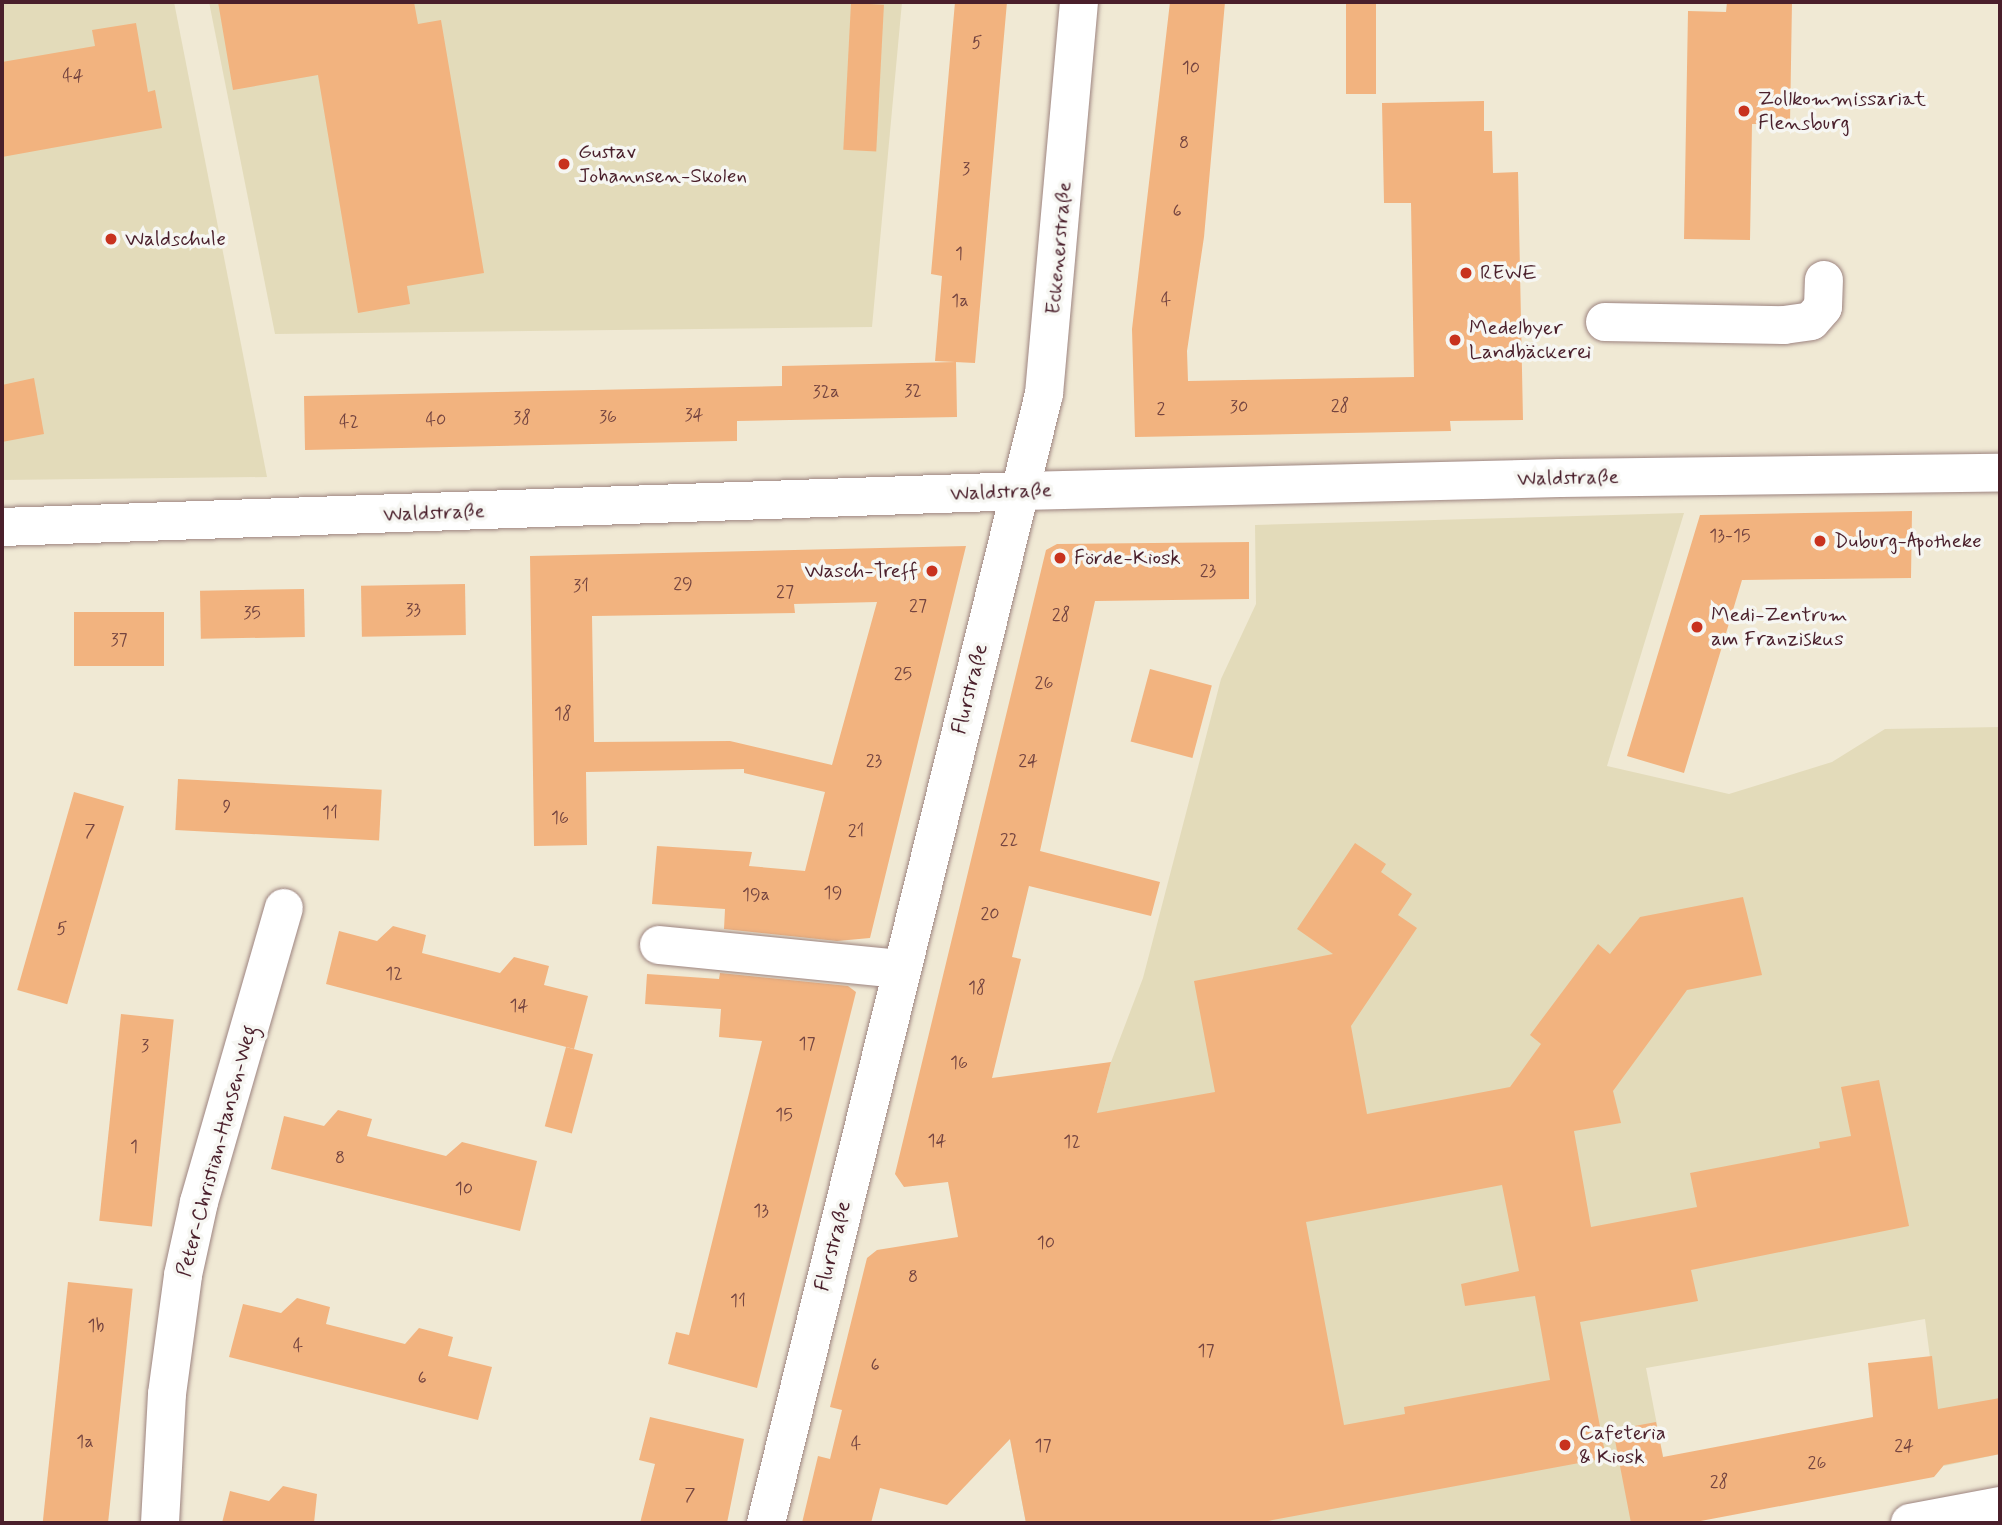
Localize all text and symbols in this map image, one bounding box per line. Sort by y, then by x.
house number: 5 [972,32,982,54]
house number: 10 [1182,57,1200,79]
house number: 44 [62,65,84,87]
place label: Zollkommissariat Flensburg [1758,86,1926,136]
marker: Zollkommissariat Flensburg [1736,103,1752,119]
house number: 8 [1179,132,1189,154]
place label: Gustav Johannsen-Skolen [578,139,747,189]
marker: Gustav Johannsen-Skolen [556,156,572,172]
house number: 3 [962,158,970,180]
street label: Eckenerstraße [1041,180,1077,316]
house number: 6 [1172,200,1182,222]
place label: Waldschule [125,226,226,252]
marker: Waldschule [103,231,119,247]
house number: 1 [955,243,963,265]
place label: REWE [1480,260,1537,286]
marker: REWE [1458,265,1474,281]
house number: 4 [1161,289,1171,311]
house number: 1a [951,290,969,312]
place label: Medelbyer Landbäckerei [1469,315,1591,365]
marker: Medelbyer Landbäckerei [1447,332,1463,348]
house number: 32 [904,380,922,402]
house number: 32a [813,381,839,403]
house number: 28 [1331,395,1349,417]
house number: 30 [1230,396,1248,418]
house number: 2 [1157,398,1165,420]
house number: 34 [684,404,704,426]
house number: 36 [599,406,617,428]
house number: 38 [513,407,531,429]
house number: 40 [426,409,446,431]
house number: 42 [339,411,359,433]
street label: Waldstraße [1517,465,1619,491]
street label: Waldstraße [950,478,1052,506]
street label: Waldstraße [383,499,485,527]
house number: 13-15 [1709,525,1751,547]
place label: Duburg-Apotheke [1834,528,1982,554]
marker: Duburg-Apotheke [1812,533,1828,549]
place label: Förde-Kiosk [1074,545,1181,571]
marker: Förde-Kiosk [1052,550,1068,566]
place label: Wasch-Treff [805,558,918,584]
house number: 23 [1200,560,1216,582]
marker: Wasch-Treff [924,563,940,579]
house number: 29 [673,573,693,595]
house number: 31 [573,575,589,597]
house number: 27 [776,581,794,603]
house number: 27 [909,595,927,617]
house number: 33 [405,599,421,621]
house number: 35 [243,602,261,624]
place label: Medi-Zentrum am Franziskus [1711,602,1848,652]
house number: 28 [1052,604,1070,626]
marker: Medi-Zentrum am Franziskus [1689,619,1705,635]
house number: 37 [110,629,128,651]
street label: Flurstraße [947,641,993,737]
house number: 25 [894,663,912,685]
house number: 26 [1035,672,1053,694]
house number: 18 [554,703,572,725]
house number: 23 [866,750,882,772]
house number: 24 [1018,750,1038,772]
house number: 9 [223,796,231,818]
house number: 11 [322,802,338,824]
house number: 16 [551,807,569,829]
house number: 7 [85,820,95,842]
house number: 21 [848,820,864,842]
house number: 22 [1000,829,1018,851]
house number: 19 [824,882,842,904]
house number: 19a [742,884,770,906]
house number: 20 [980,903,1000,925]
house number: 5 [57,918,67,940]
house number: 12 [385,963,403,985]
house number: 18 [968,977,986,999]
house number: 14 [510,995,528,1017]
street label: Peter-Christian-Hansen-Weg [171,1022,263,1280]
house number: 17 [798,1033,816,1055]
house number: 3 [141,1035,149,1057]
house number: 16 [950,1052,968,1074]
house number: 15 [775,1104,793,1126]
house number: 14 [928,1130,946,1152]
house number: 12 [1063,1131,1081,1153]
house number: 1 [130,1136,138,1158]
house number: 8 [335,1147,345,1169]
house number: 10 [455,1178,473,1200]
street label: Flurstraße [810,1198,856,1294]
house number: 13 [753,1200,769,1222]
house number: 10 [1037,1232,1055,1254]
house number: 8 [908,1266,918,1288]
house number: 11 [730,1290,746,1312]
house number: 1b [88,1315,104,1337]
house number: 4 [293,1335,303,1357]
house number: 17 [1197,1340,1215,1362]
house number: 6 [870,1354,880,1376]
house number: 6 [417,1367,427,1389]
place label: Cafeteria & Kiosk [1579,1420,1666,1470]
house number: 1a [76,1431,94,1453]
house number: 4 [851,1433,861,1455]
house number: 17 [1034,1435,1052,1457]
house number: 24 [1894,1435,1914,1457]
marker: Cafeteria & Kiosk [1557,1437,1573,1453]
house number: 26 [1808,1452,1826,1474]
house number: 28 [1710,1471,1728,1493]
house number: 7 [685,1484,695,1506]

